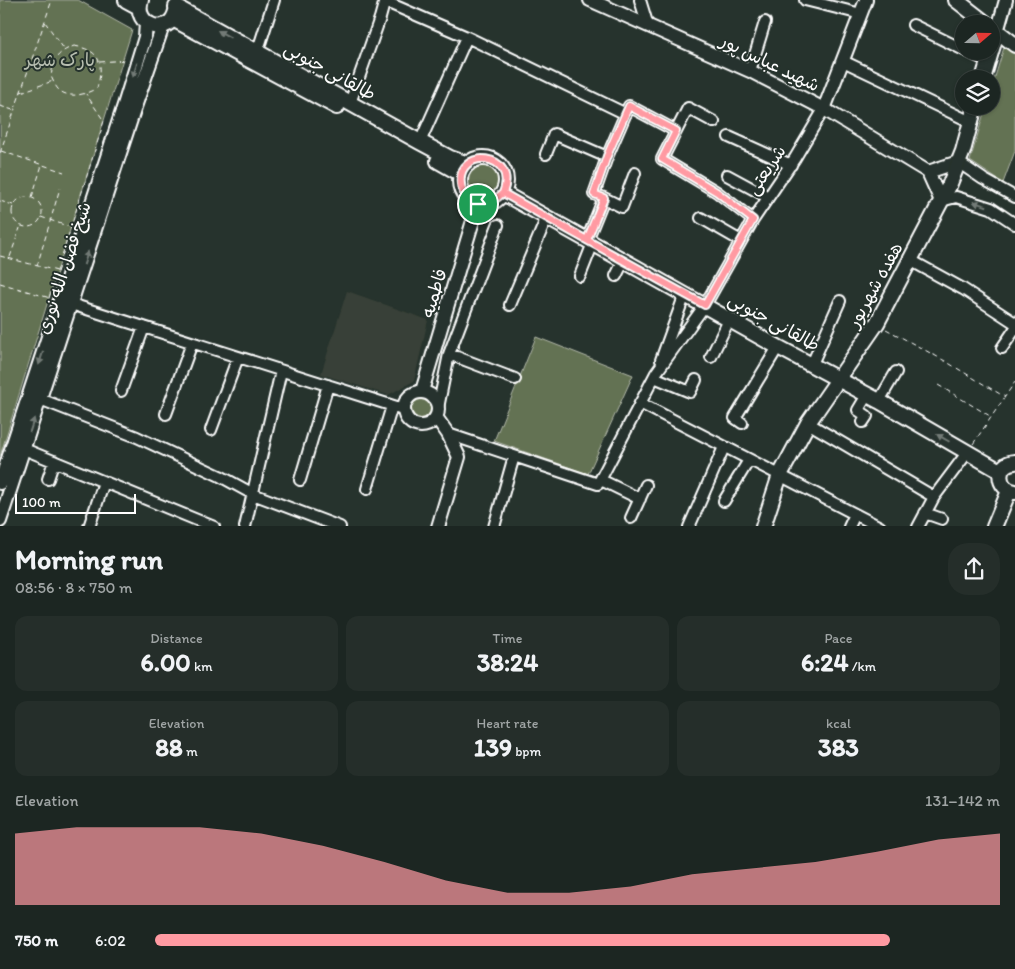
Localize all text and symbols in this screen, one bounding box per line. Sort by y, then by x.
north arrow [955,15,1000,60]
map controls [955,15,1000,115]
street label: شهید عباس پور [715,29,823,97]
one-way arrow [218,30,231,39]
street label: طالقانی جنوبی [280,37,380,106]
park label: پارک شهر [23,49,95,72]
one-way arrow [131,63,139,78]
button: layers [955,70,1000,115]
street label: شریعتی [741,141,791,199]
pin [457,183,499,225]
icon: arrive [464,190,492,218]
street label: شیخ فضل الله نوری [32,199,97,337]
one-way arrow [973,200,988,208]
street label: هفده شهریور [842,238,907,333]
one-way arrow [83,250,91,265]
street label: فاطمیه [416,266,452,320]
street label: طالقانی جنوبی [724,288,824,357]
one-way arrow [37,351,45,366]
one-way arrow [28,417,36,432]
one-way arrow [936,434,950,443]
scale bar [15,492,136,515]
text: 100 m [22,494,61,511]
text: Morning run [15,542,163,576]
button: share [948,543,1000,595]
text: 08:56 · 8 × 750 m [15,578,133,597]
text: Distance [150,630,203,647]
text: Time [493,630,522,647]
text: Pace [824,630,853,647]
text: 6.00 [141,647,191,677]
text: 38:24 [477,647,538,677]
text: 6:24 [801,647,848,677]
text: km [191,658,212,675]
text: /km [848,658,876,675]
text: Elevation [149,715,204,732]
text: Heart rate [477,715,538,732]
text: kcal [826,715,851,732]
text: 88 [155,732,183,762]
text: 139 [474,732,512,762]
text: 383 [818,732,859,762]
text: m [183,743,198,760]
text: bpm [512,743,541,760]
text: Elevation [15,791,79,810]
text: 131–142 m [925,791,1000,810]
text: 750 m [15,931,58,950]
text: 6:02 [95,931,126,950]

